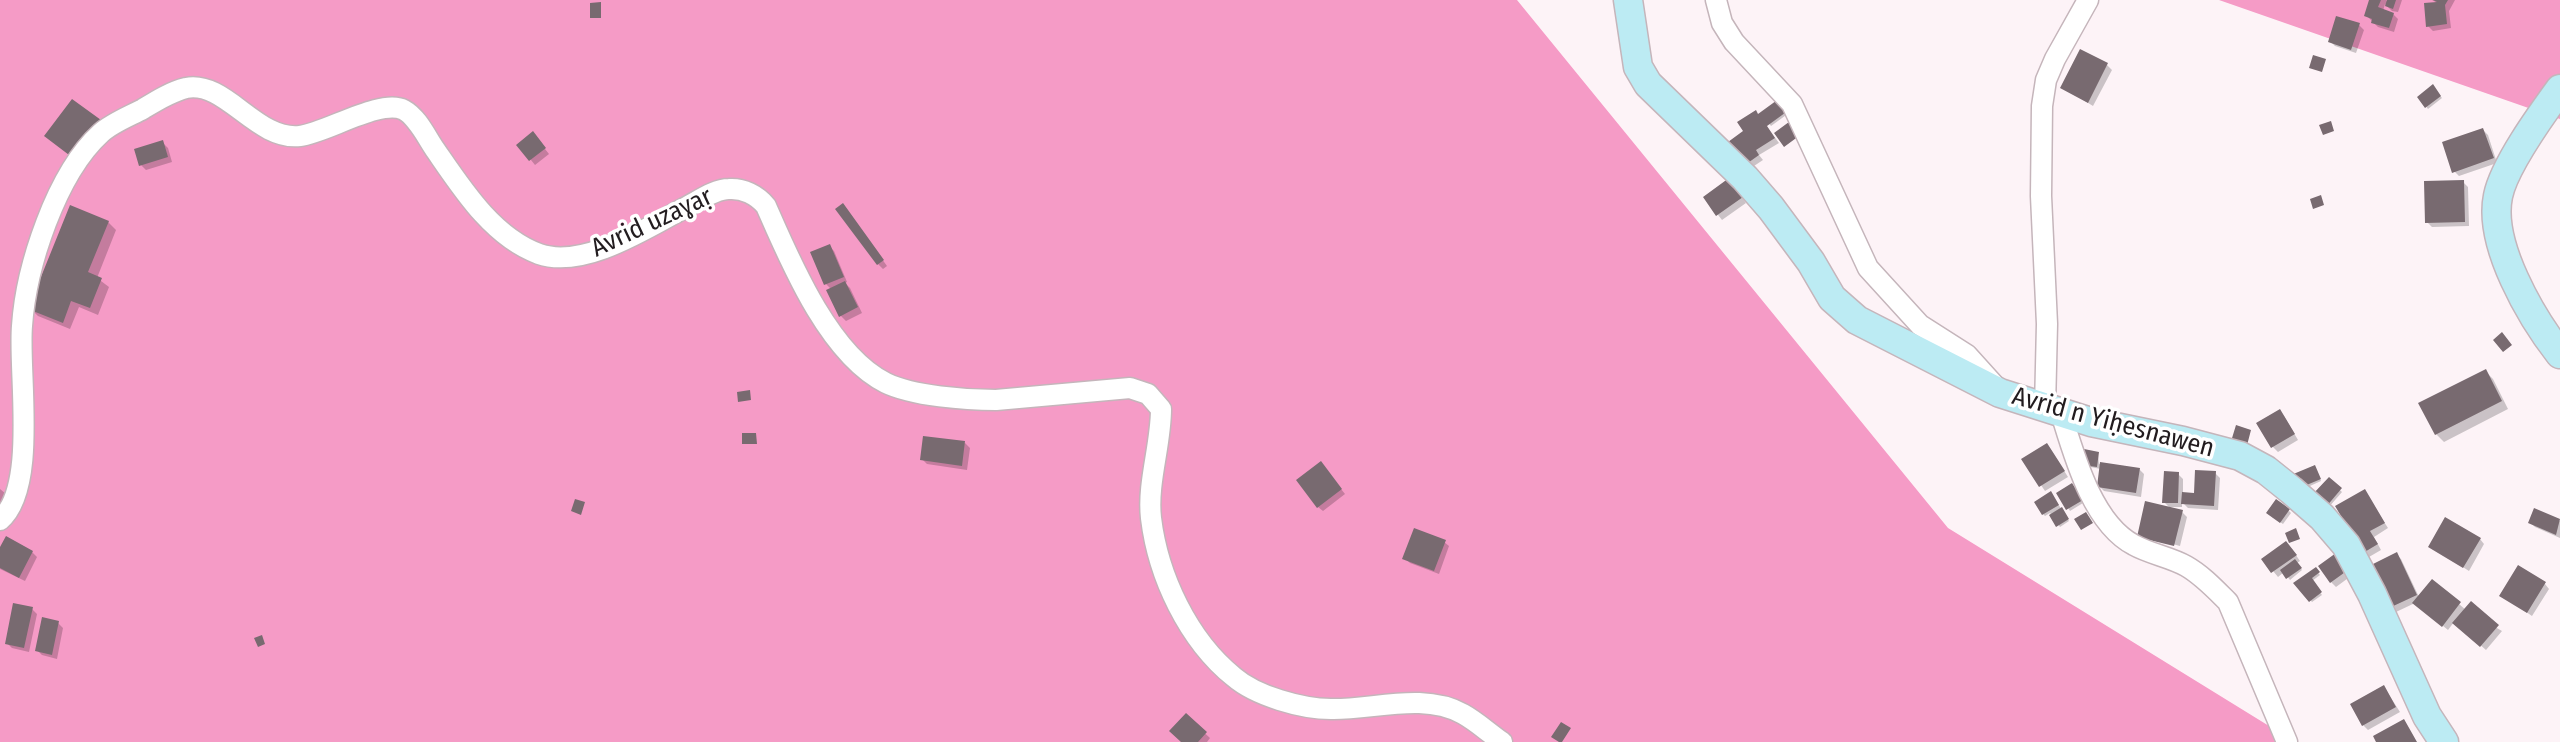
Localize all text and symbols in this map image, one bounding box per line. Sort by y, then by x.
street label: Avrid uzaɣaṛ [587,181,717,265]
street label: Avrid n Yiḥesnawen [2009,381,2217,465]

